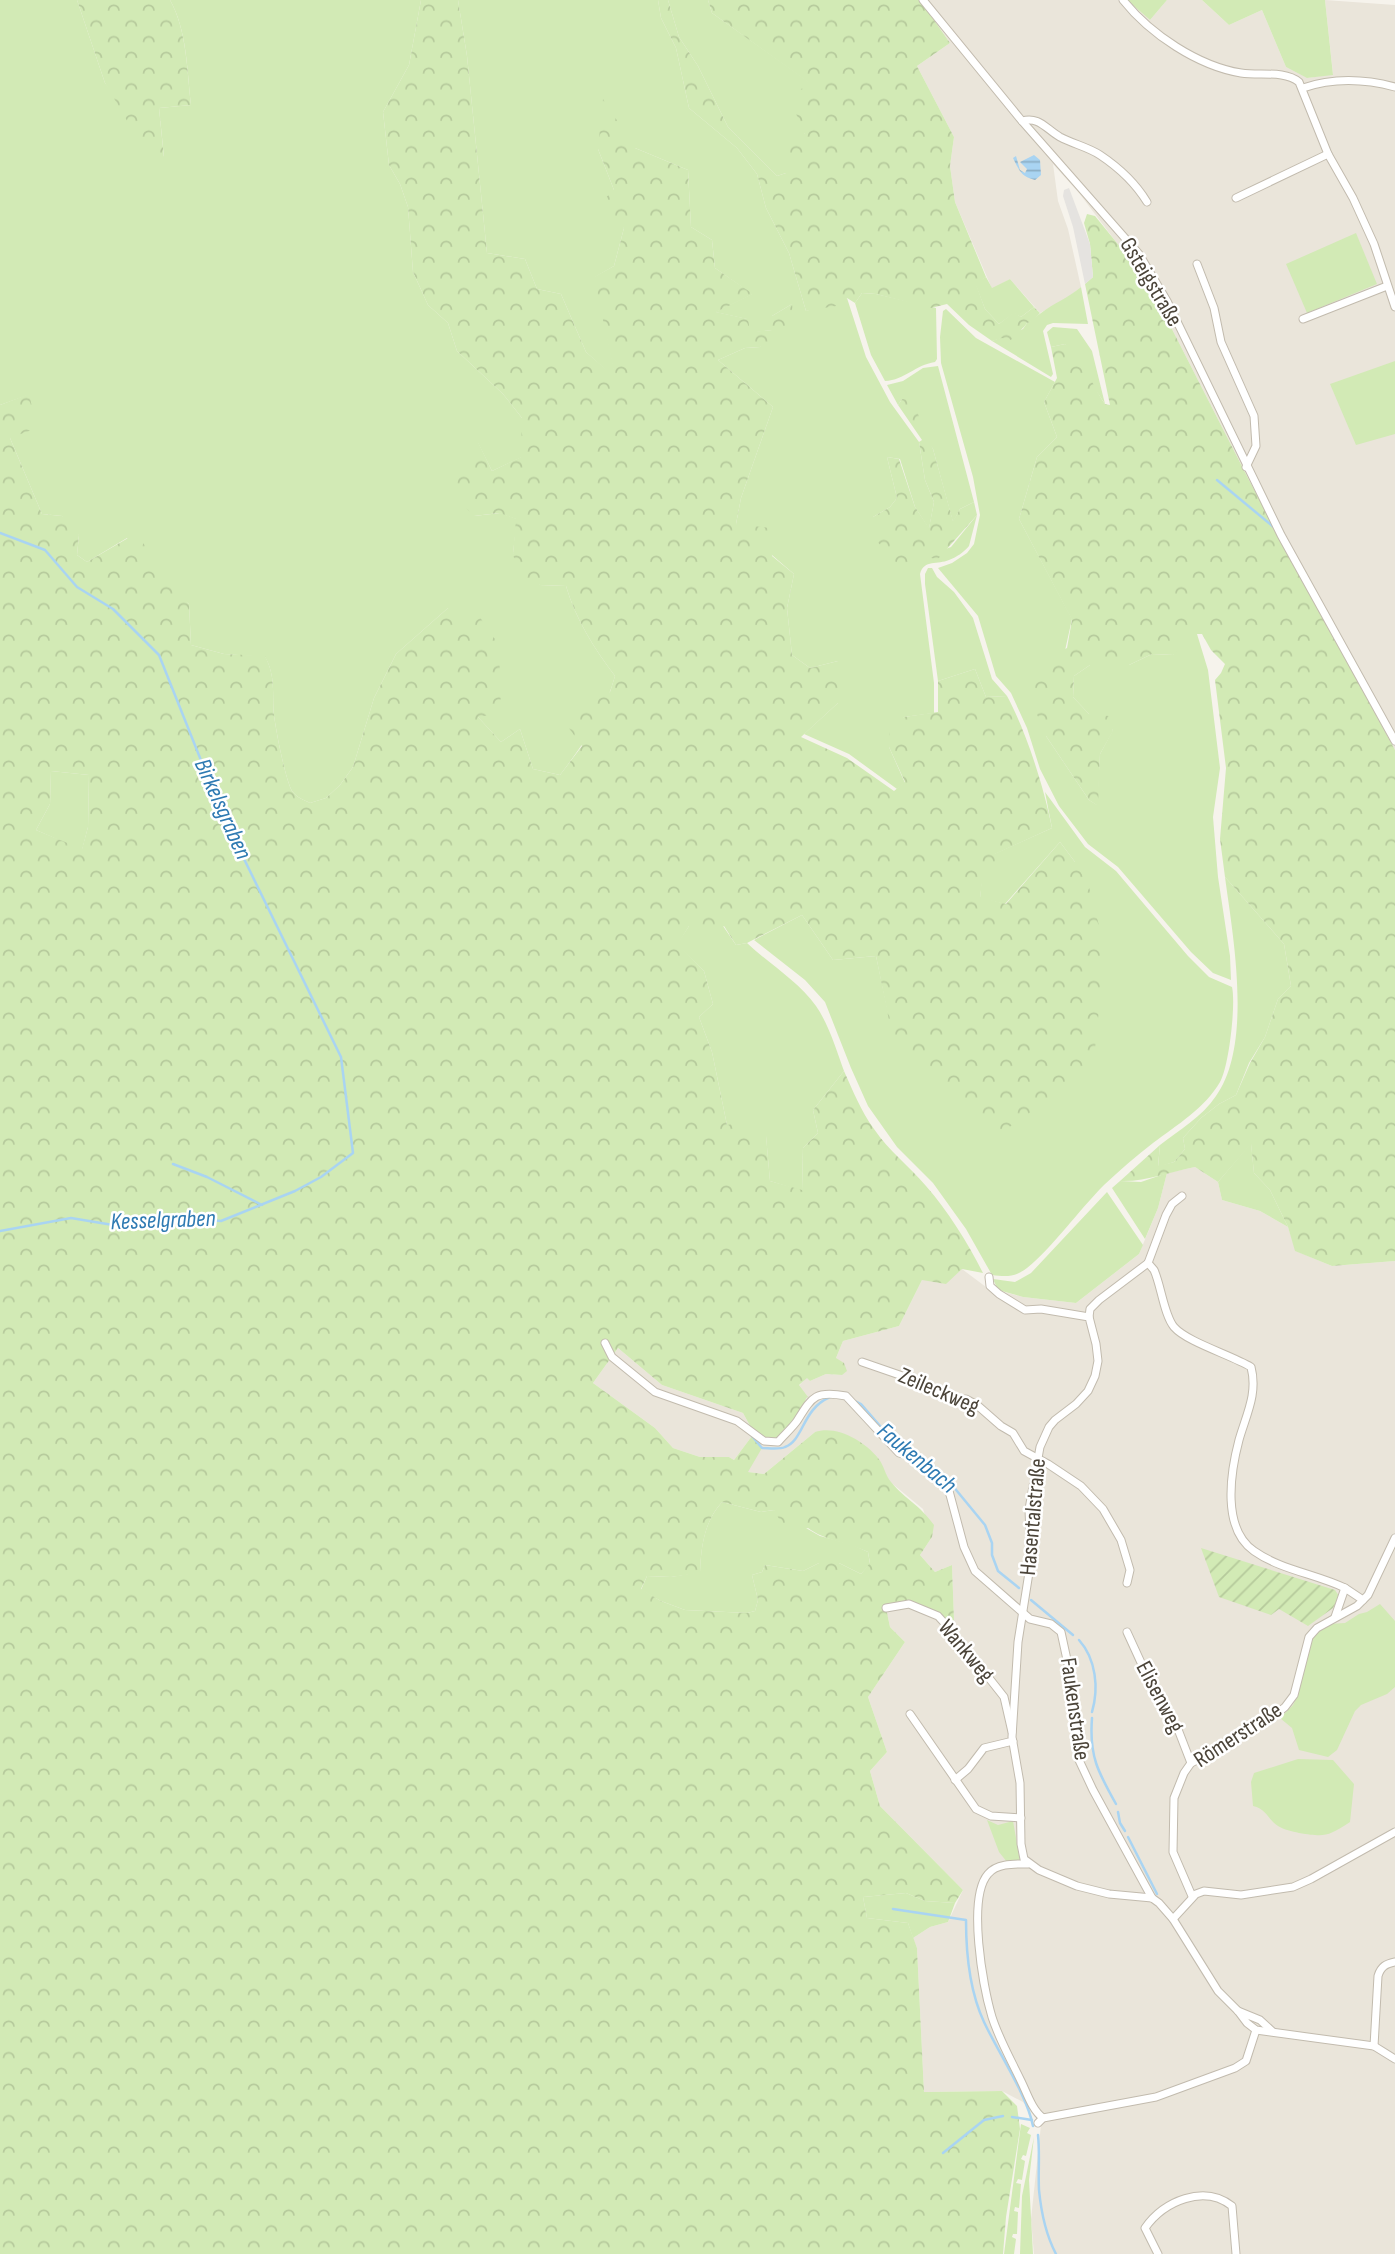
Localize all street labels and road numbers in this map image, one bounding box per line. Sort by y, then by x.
street label: Gsteigstraße [1114,233,1188,331]
street label: Zeileckweg [894,1361,984,1421]
street label: Hasentalstraße [1014,1457,1052,1577]
street label: Wankweg [932,1614,1000,1688]
street label: Faukenstraße [1054,1656,1096,1762]
street label: Elisenweg [1130,1656,1190,1738]
street label: Römerstraße [1189,1696,1287,1774]

